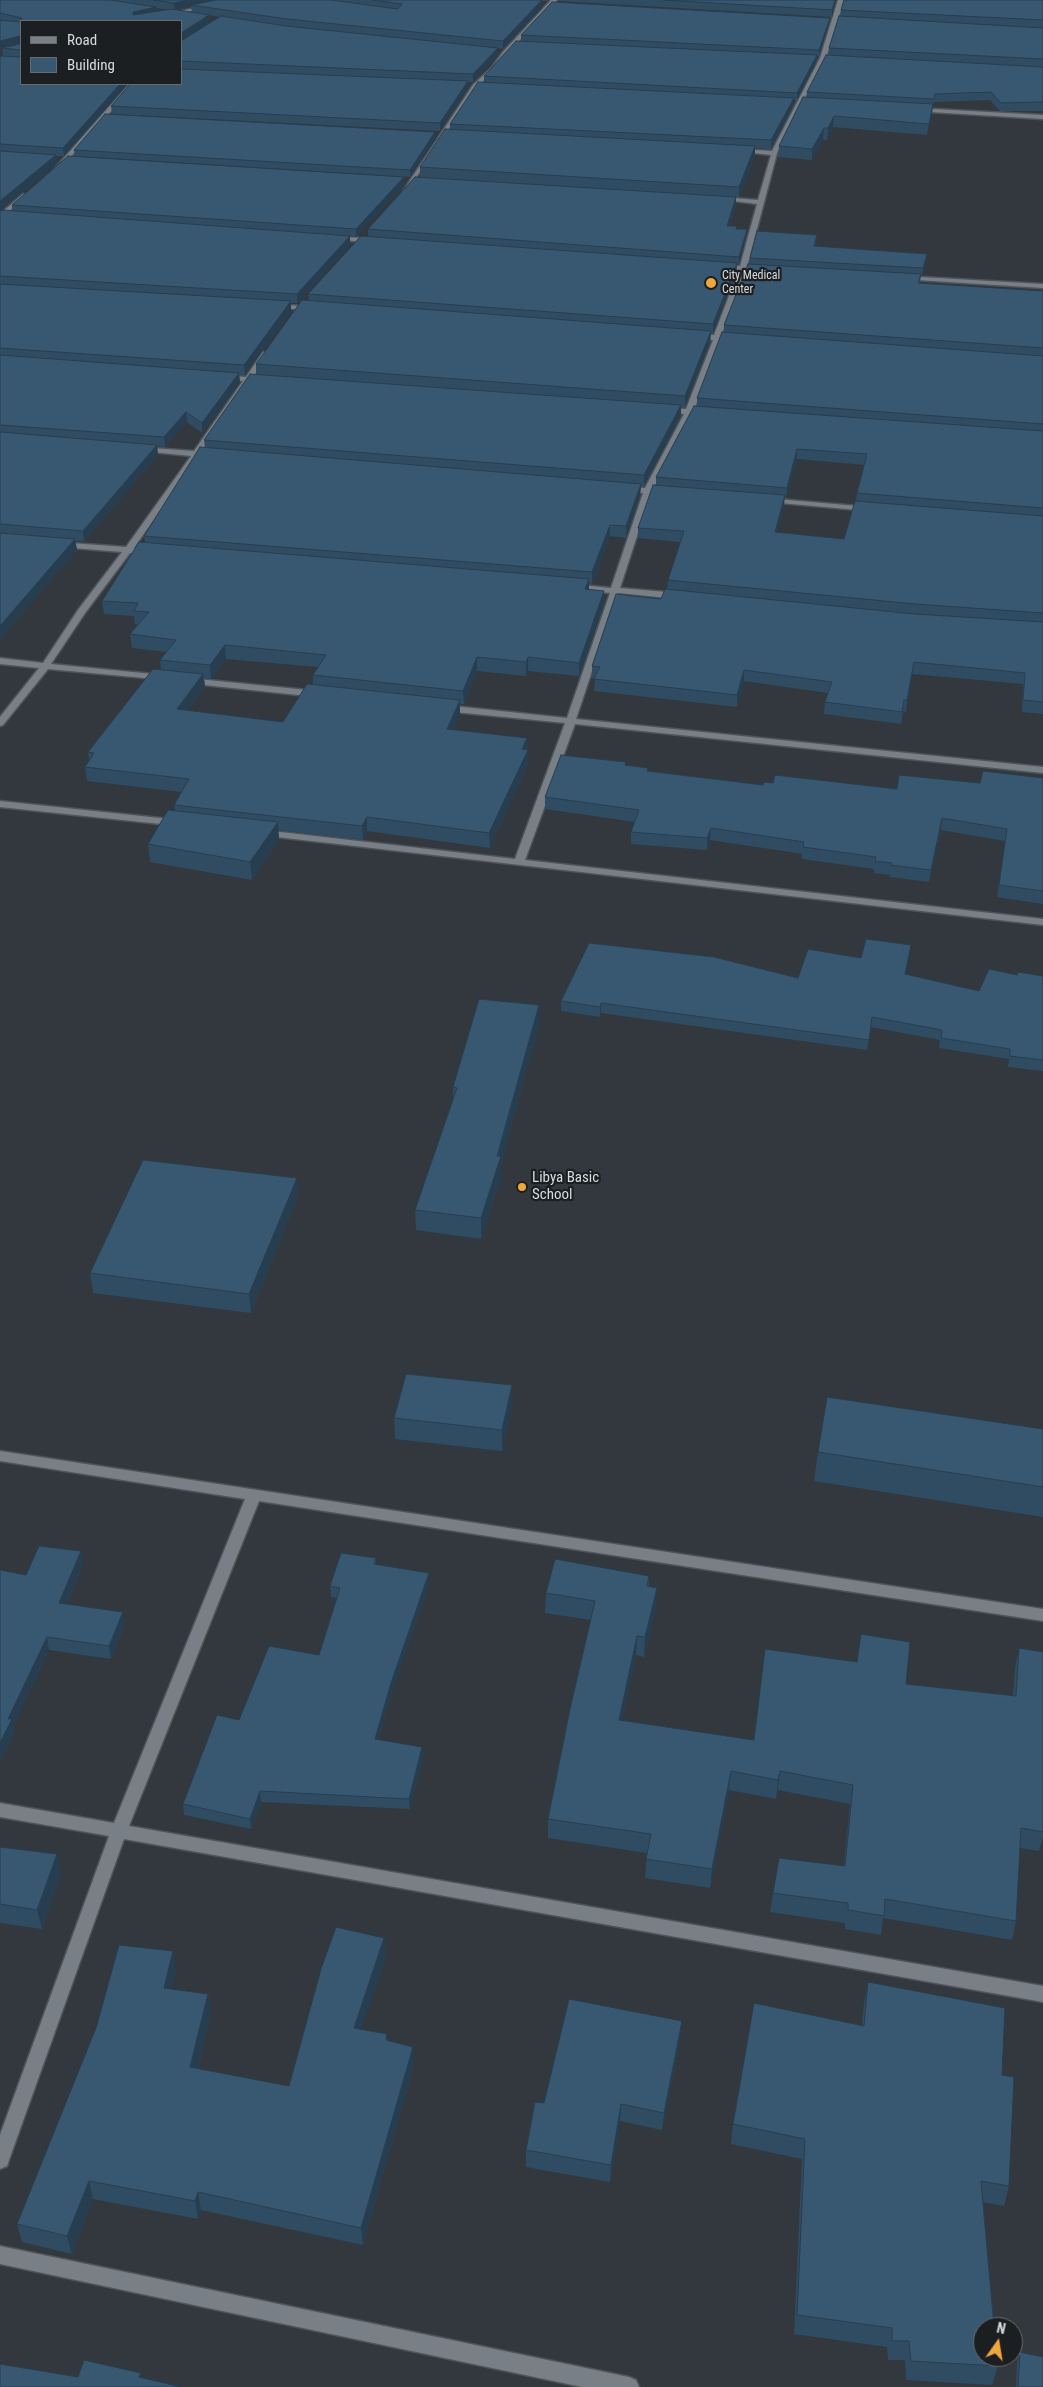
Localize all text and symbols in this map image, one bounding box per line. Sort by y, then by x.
legend [20,20,182,85]
text: Road [67,31,97,49]
text: Building [67,56,115,74]
place label: City Medical Center [722,269,780,297]
marker: City Medical Center [704,276,718,290]
place label: Libya Basic School [532,1169,599,1204]
marker: Libya Basic School [516,1181,528,1193]
north arrow [973,2317,1023,2367]
text: N [995,2320,1007,2337]

